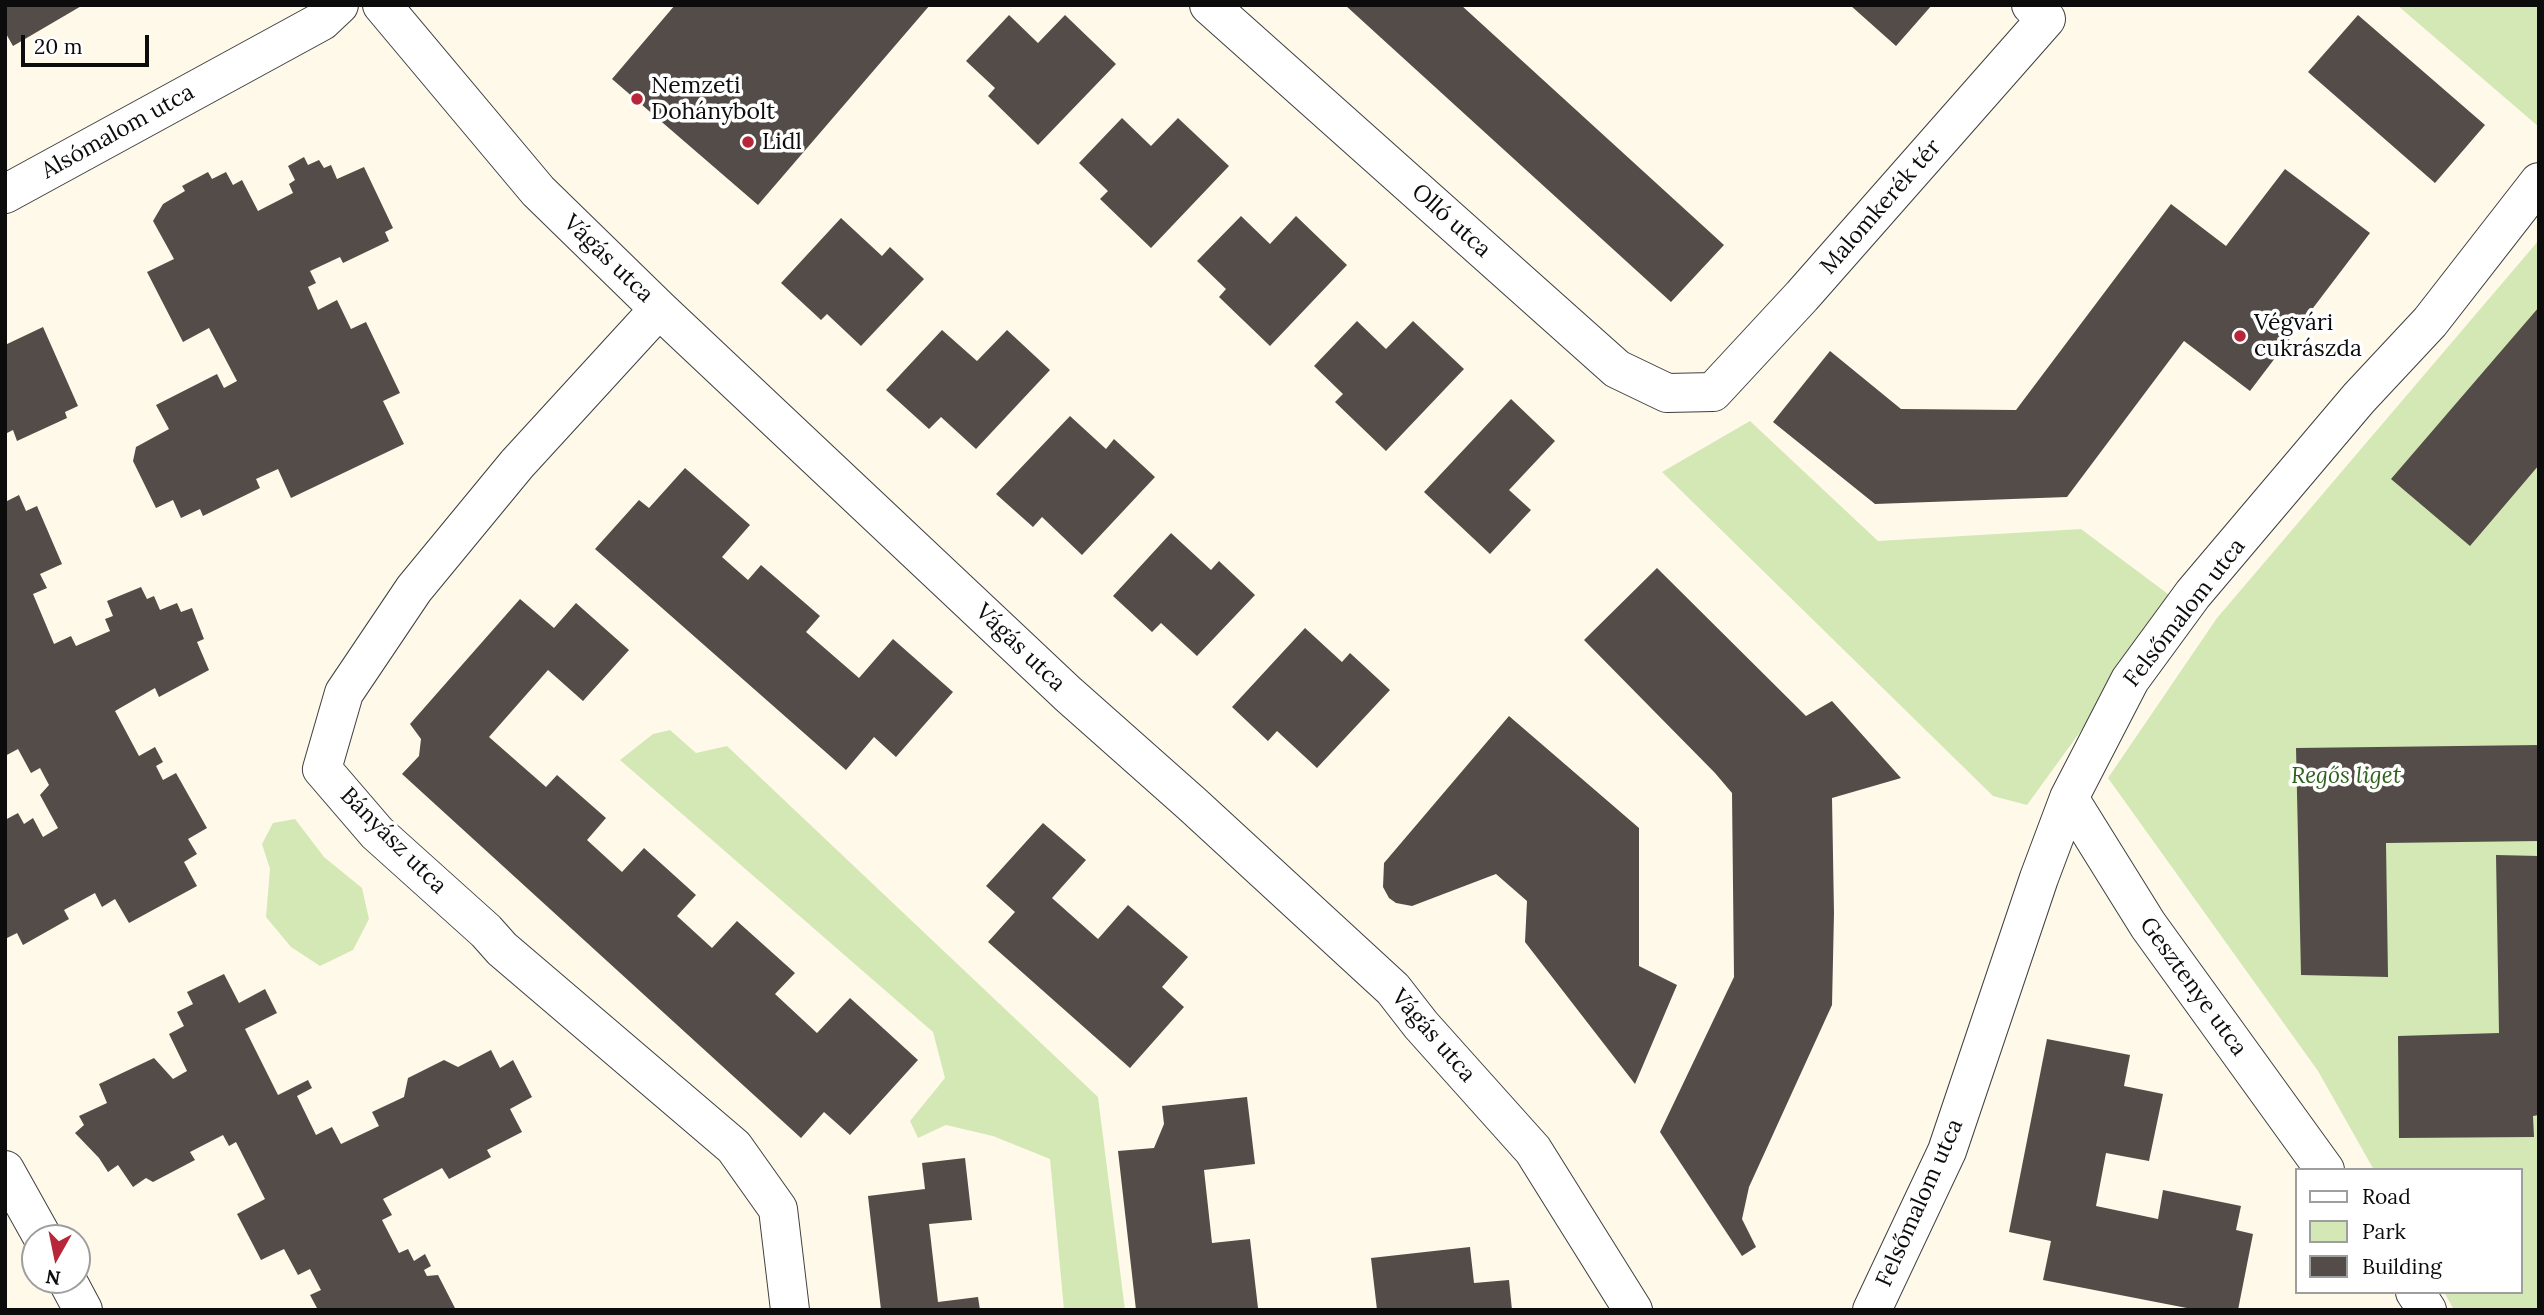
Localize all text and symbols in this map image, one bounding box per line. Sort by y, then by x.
scale bar [24,21,152,65]
text: 20 m [34,33,83,60]
place label: Nemzeti Dohánybolt [651,72,775,126]
street label: Alsómalom utca [37,79,199,185]
marker: Nemzeti Dohánybolt [629,91,645,107]
place label: Lidl [762,128,802,156]
marker: Lidl [740,134,756,150]
street label: Malomkerék tér [1815,134,1947,280]
street label: Olló utca [1406,178,1496,264]
street label: Vágás utca [557,209,659,309]
place label: Végvári cukrászda [2254,309,2362,363]
marker: Végvári cukrászda [2232,328,2248,344]
street label: Felsőmalom utca [2119,533,2251,693]
street label: Vágás utca [969,598,1071,698]
park label: Regős liget [2291,762,2401,790]
street label: Bányász utca [334,782,452,900]
street label: Gesztenye utca [2133,912,2253,1062]
street label: Vágás utca [1385,984,1481,1088]
street label: Felsőmalom utca [1871,1115,1969,1291]
legend [2296,1168,2523,1294]
text: Road [2362,1183,2411,1210]
text: Park [2362,1218,2406,1245]
north arrow [21,1224,91,1294]
text: Building [2362,1253,2442,1280]
text: N [44,1265,62,1291]

